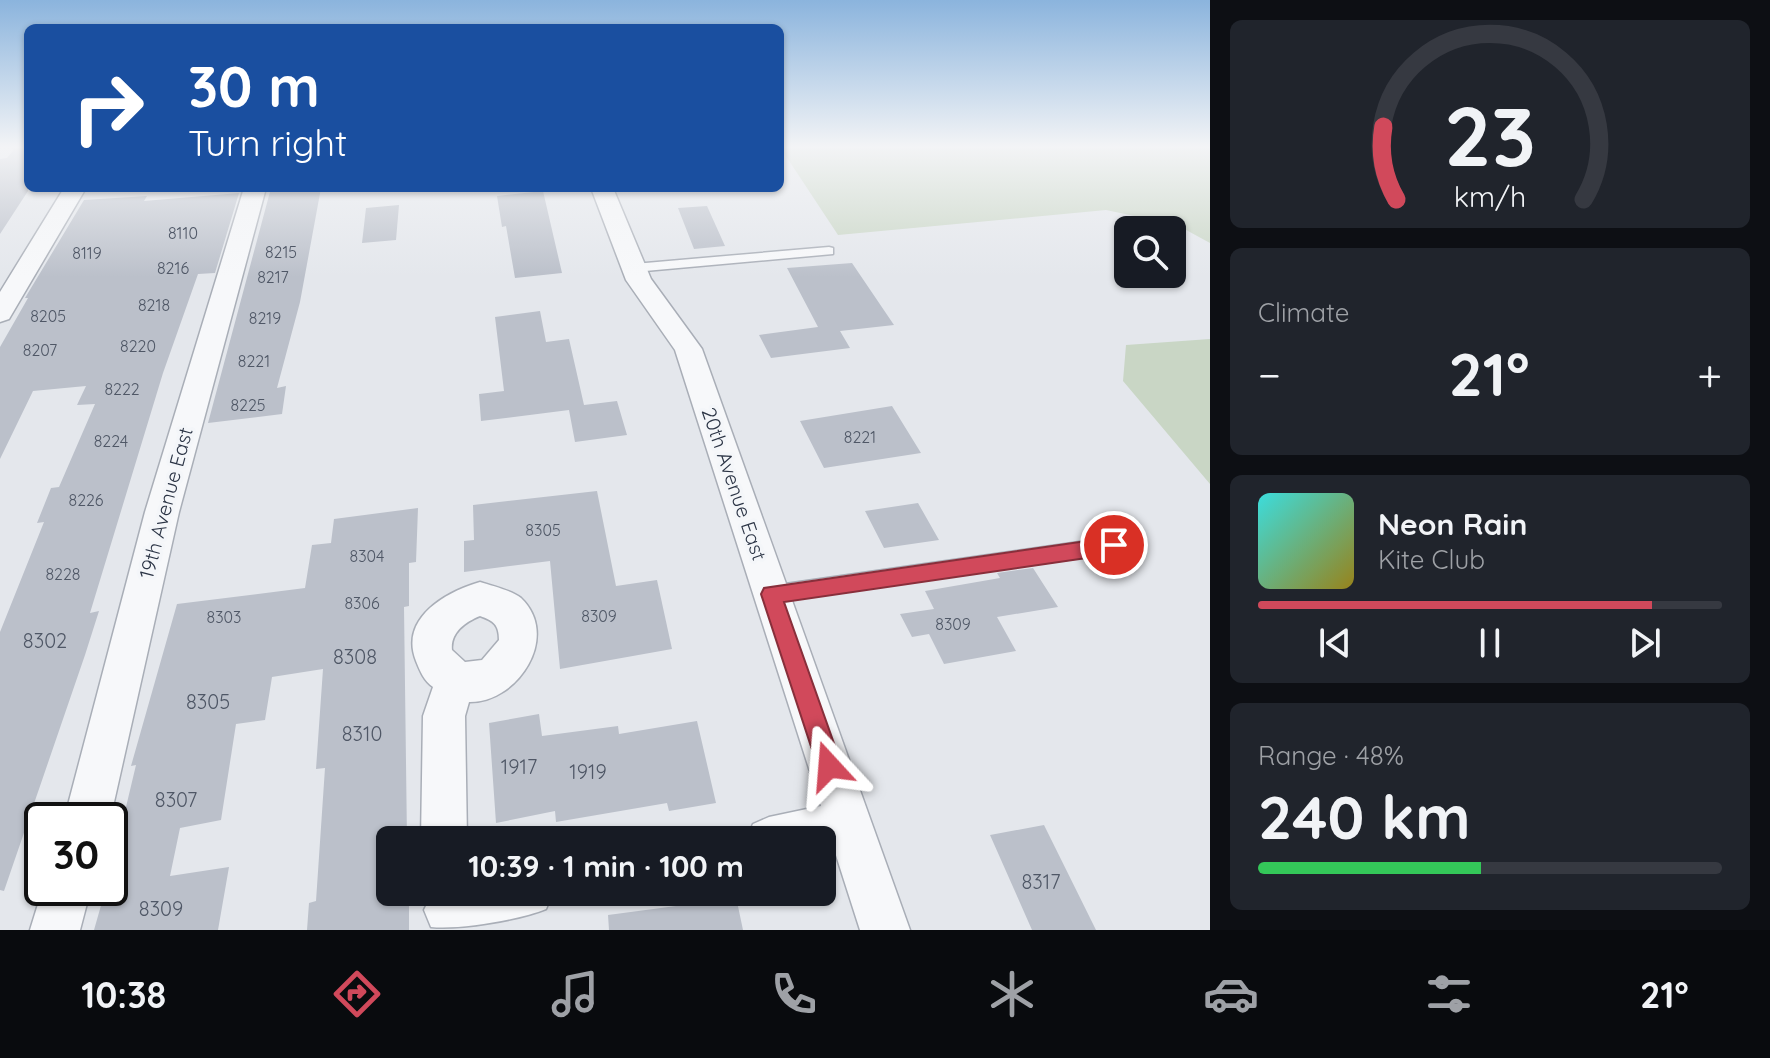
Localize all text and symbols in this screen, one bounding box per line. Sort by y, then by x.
text: 30 m [188,51,320,121]
icon: right [56,56,160,160]
text: 23 [1444,83,1536,187]
text: Turn right [188,120,347,165]
text: km/h [1454,178,1526,214]
map controls [1114,216,1186,288]
button: search [1114,216,1186,288]
house number: 8110 [168,223,198,243]
house number: 8215 [265,242,297,262]
house number: 8119 [72,243,102,263]
house number: 8216 [157,258,189,278]
house number: 8217 [257,267,289,287]
house number: 8218 [138,295,170,315]
text: Climate [1258,296,1349,329]
house number: 8205 [30,306,66,326]
house number: 8219 [249,308,281,328]
house number: 8220 [120,336,156,356]
text: 21° [1449,336,1530,411]
house number: 8207 [23,340,57,360]
text: − [1258,347,1281,402]
text: + [1697,347,1722,402]
house number: 8221 [238,351,270,371]
house number: 8222 [104,379,140,399]
house number: 8225 [230,395,266,415]
street label: 20th Avenue East [697,404,772,564]
street label: 19th Avenue East [133,424,198,581]
house number: 8221 [844,427,876,447]
house number: 8224 [94,431,128,451]
house number: 8226 [69,490,104,510]
text: Neon Rain [1378,505,1527,543]
pin [1080,511,1148,579]
house number: 8305 [525,520,561,540]
icon: arrive [1092,523,1136,567]
text: Kite Club [1378,543,1485,576]
house number: 8304 [350,546,384,566]
house number: 8228 [45,564,81,584]
house number: 8306 [344,593,380,613]
house number: 8309 [581,606,617,626]
house number: 8303 [207,607,241,627]
house number: 8309 [935,614,971,634]
icon: previous [1313,621,1357,665]
icon: pause [1468,621,1512,665]
icon: next [1623,621,1667,665]
house number: 8302 [23,628,67,653]
house number: 8308 [333,644,377,669]
house number: 8305 [186,689,230,714]
house number: 8310 [342,721,382,746]
position arrow [787,724,871,808]
text: Range · 48% [1258,739,1404,772]
house number: 1917 [501,754,537,779]
house number: 1919 [569,759,607,784]
text: 240 km [1258,779,1471,854]
house number: 8307 [155,787,197,812]
speed limit sign: 30 [24,802,128,906]
text: 10:39 · 1 min · 100 m [468,847,744,885]
house number: 8317 [1022,869,1060,894]
house number: 8309 [139,896,183,921]
icon: directions [329,966,385,1022]
icon: music [547,966,603,1022]
icon: phone [766,966,822,1022]
icon: climate [984,966,1040,1022]
icon: car [1203,966,1259,1022]
icon: filters [1421,966,1477,1022]
text: 10:38 [81,972,166,1017]
text: 21° [1640,972,1689,1017]

